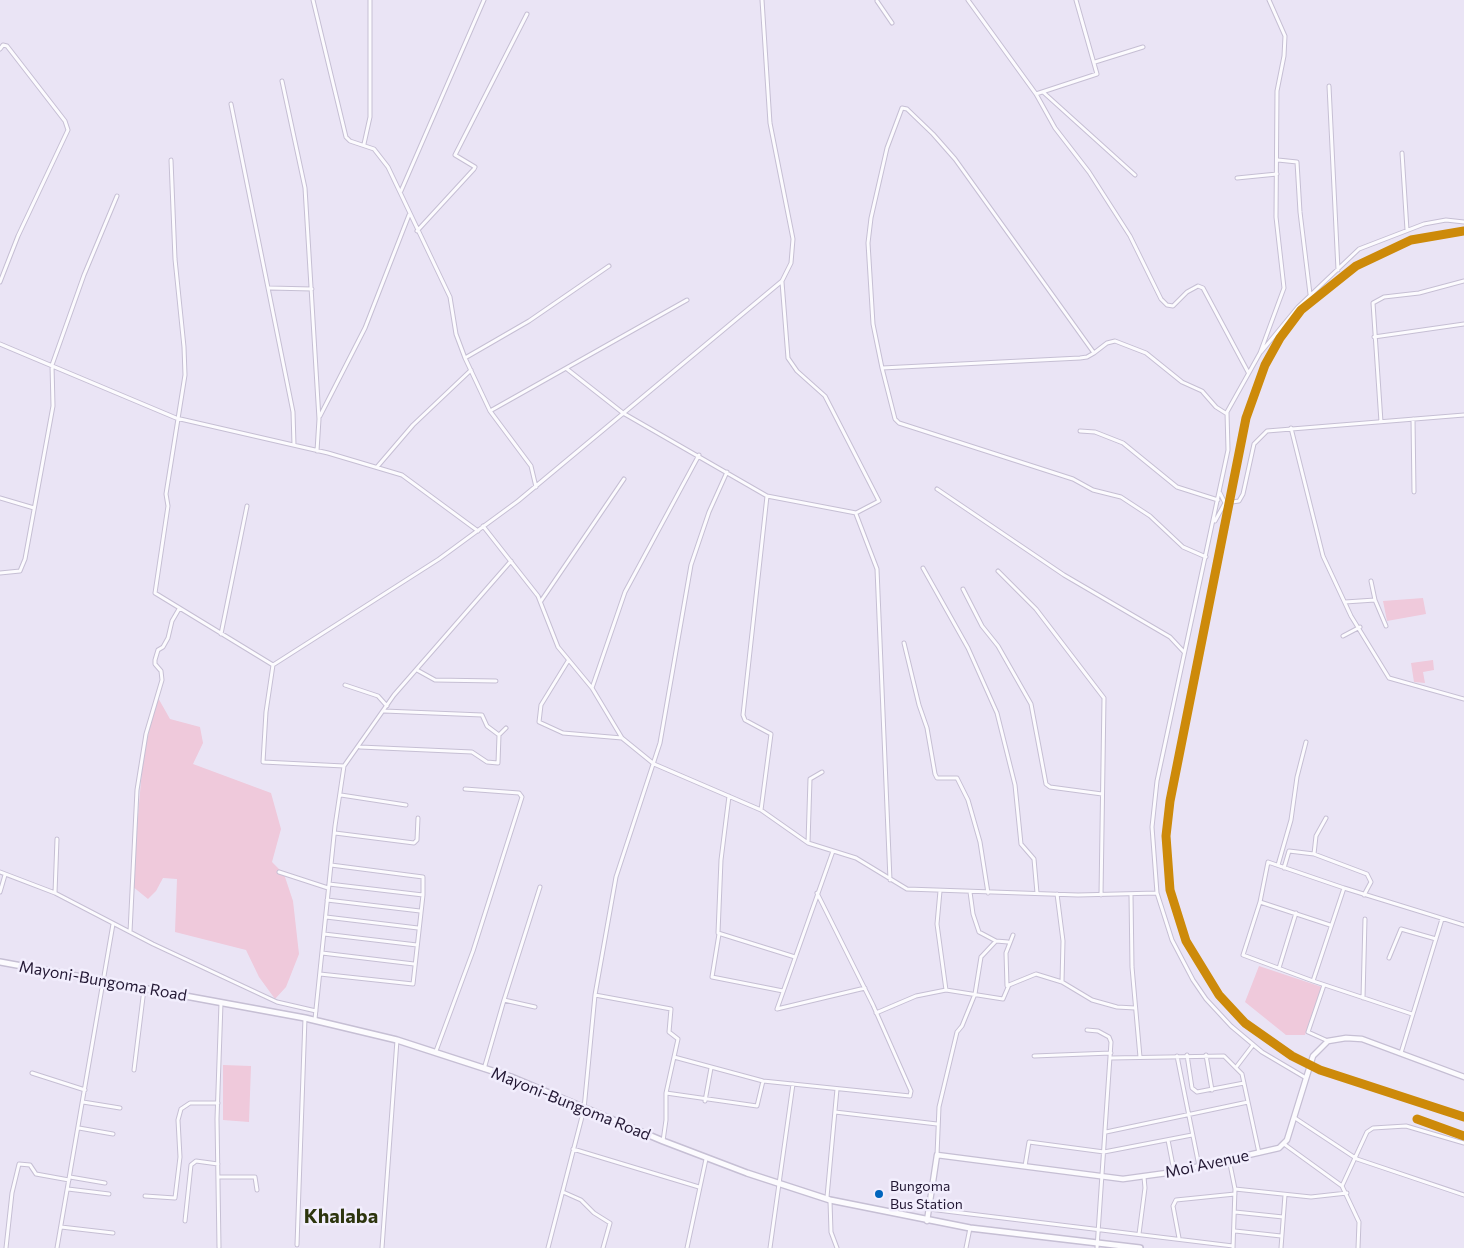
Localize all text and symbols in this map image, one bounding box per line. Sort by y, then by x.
street label: Mayoni-Bungoma Road [18,957,188,1005]
street label: Mayoni-Bungoma Road [488,1063,654,1145]
street label: Moi Avenue [1163,1146,1251,1182]
place label: Bungoma Bus Station [890,1178,963,1210]
marker: Bungoma Bus Station [873,1188,885,1200]
district label: Khalaba [304,1204,378,1228]

